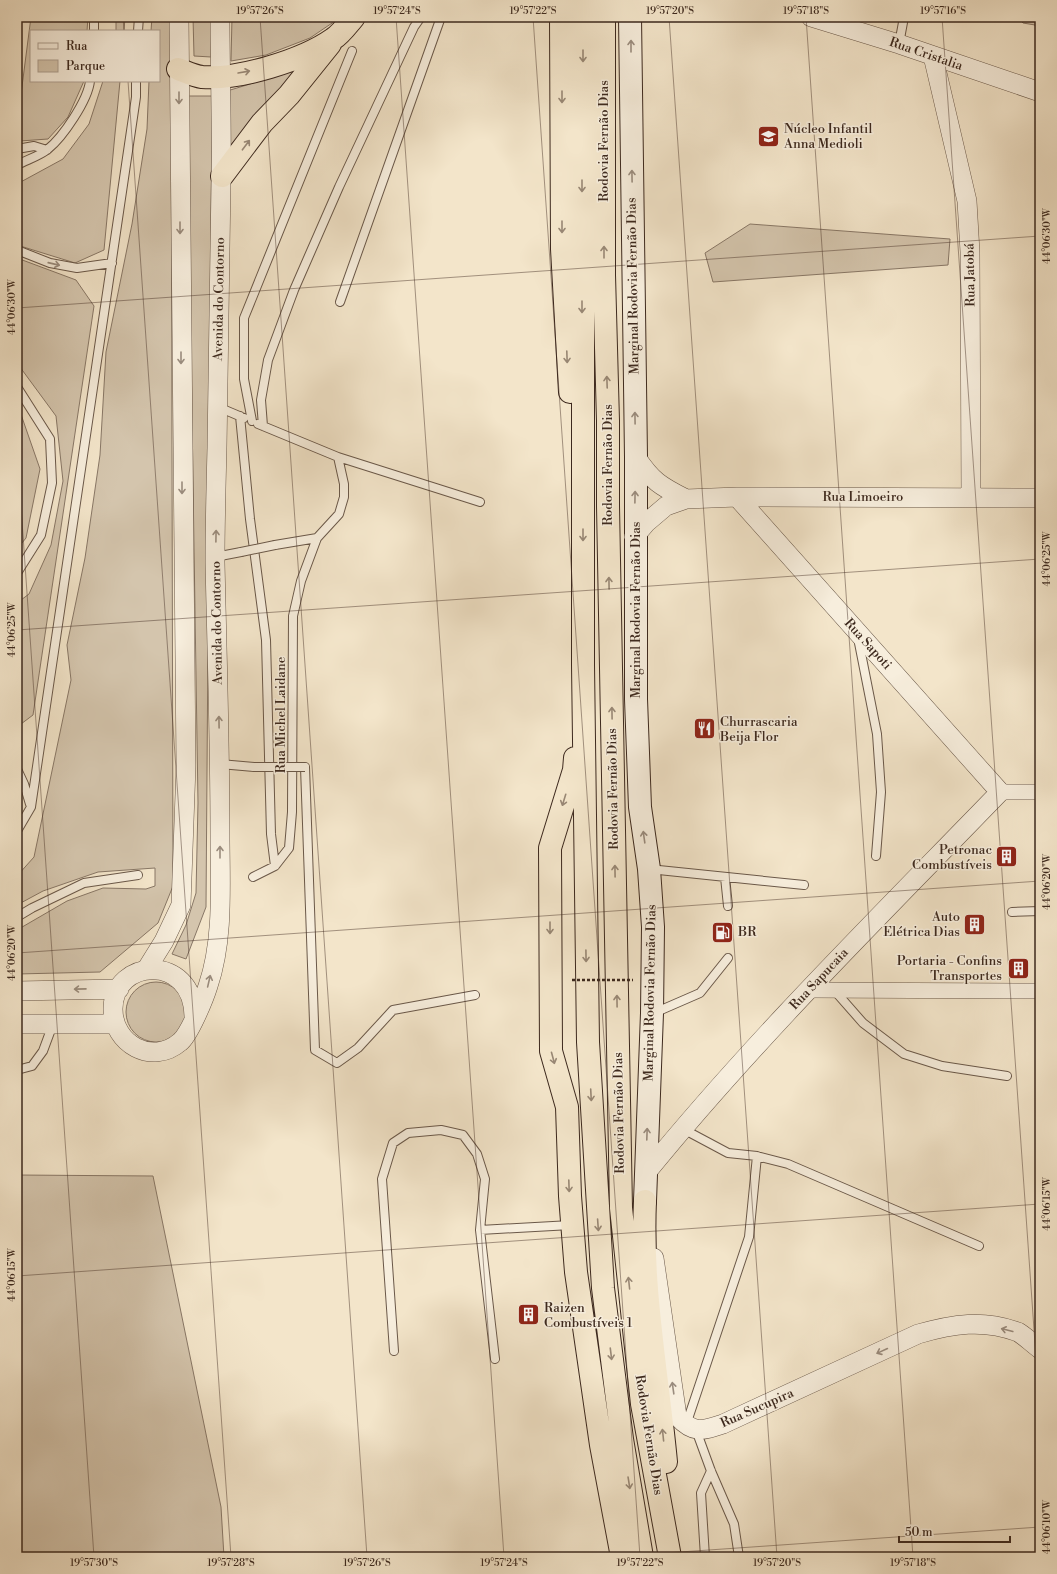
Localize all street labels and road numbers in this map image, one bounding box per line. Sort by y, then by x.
street label: Rua Cristalia [887,34,965,74]
street label: Rodovia Fernão Dias [596,80,612,202]
street label: Marginal Rodovia Fernão Dias [623,197,643,375]
street label: Avenida do Contorno [210,237,228,362]
street label: Rua Jatobá [961,243,979,307]
street label: Rodovia Fernão Dias [600,404,616,526]
street label: Rua Limoeiro [823,489,903,505]
street label: Marginal Rodovia Fernão Dias [628,521,644,699]
street label: Avenida do Contorno [208,561,226,686]
street label: Rua Sapoti [841,615,895,673]
street label: Rua Michel Laidane [273,656,289,773]
street label: Rodovia Fernão Dias [604,728,622,850]
street label: Marginal Rodovia Fernão Dias [640,904,660,1082]
street label: Rua Sapucaia [786,944,852,1013]
street label: Rodovia Fernão Dias [610,1052,628,1174]
street label: Rodovia Fernão Dias [632,1374,666,1497]
street label: Rua Sucupira [718,1385,796,1431]

